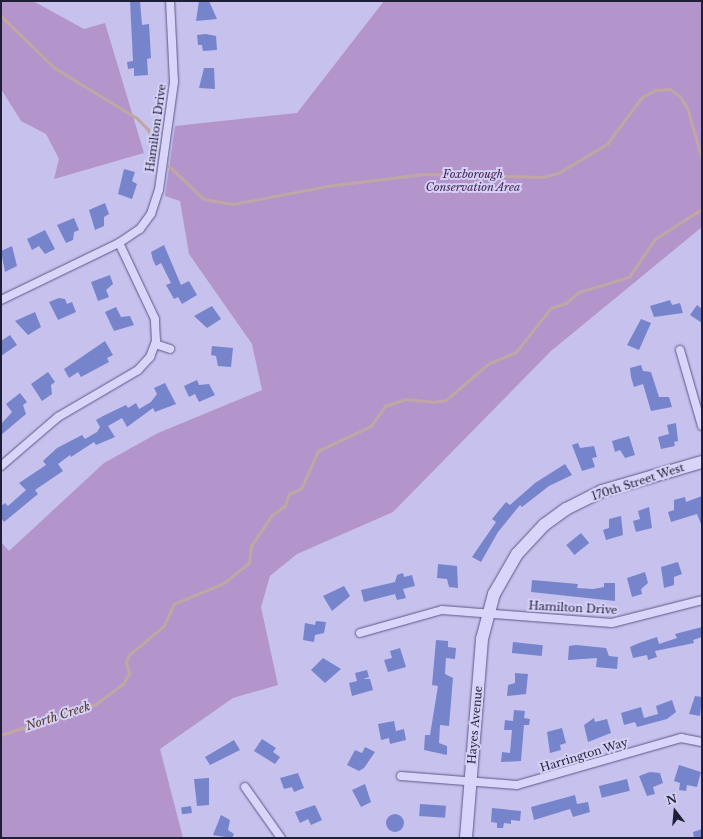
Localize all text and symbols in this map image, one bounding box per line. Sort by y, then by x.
street label: Hamilton Drive [143,83,169,173]
park label: Foxborough Conservation Area [425,168,521,194]
street label: 170th Street West [590,461,686,503]
street label: Hamilton Drive [528,599,618,617]
street label: Hayes Avenue [465,685,485,765]
water label: North Creek [24,699,92,733]
street label: Harrington Way [538,735,630,775]
north arrow [655,791,695,831]
text: N [665,791,679,808]

